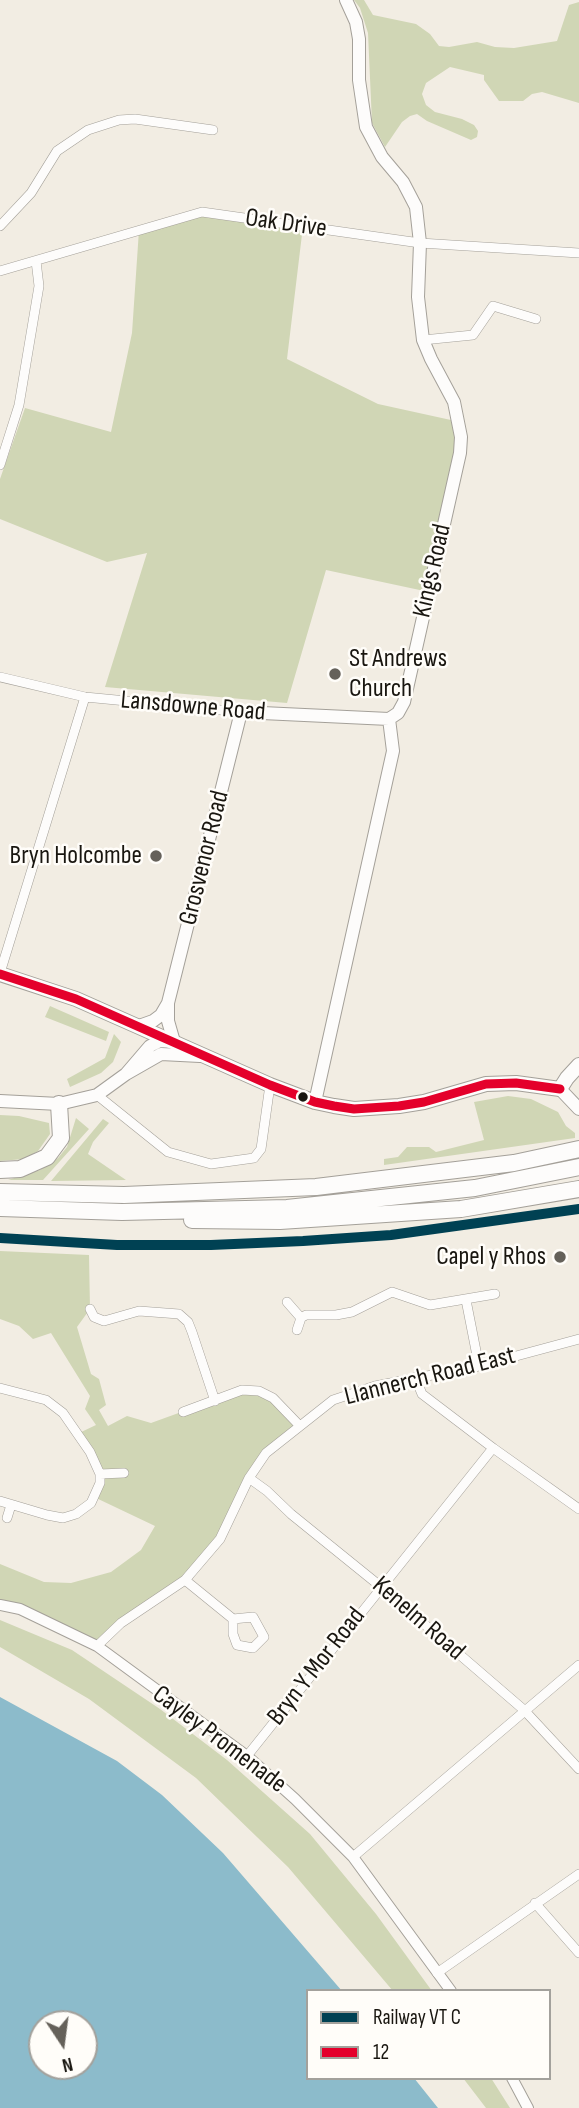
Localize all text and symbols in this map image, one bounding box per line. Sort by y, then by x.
street label: Oak Drive [243,203,329,245]
street label: Kings Road [407,521,459,621]
place label: St Andrews Church [349,643,447,704]
marker: St Andrews Church [327,666,343,682]
street label: Lansdowne Road [119,685,267,729]
street label: Grosvenor Road [173,788,237,928]
place label: Bryn Holcombe [10,840,142,872]
marker: Bryn Holcombe [148,848,164,864]
unlabelled marker [296,1090,310,1104]
place label: Capel y Rhos [436,1241,546,1273]
marker: Capel y Rhos [552,1249,568,1265]
street label: Llannerch Road East [341,1341,519,1413]
street label: Kenelm Road [365,1570,471,1668]
street label: Bryn Y Mor Road [261,1602,373,1732]
street label: Cayley Promenade [146,1679,292,1801]
legend [306,1989,551,2080]
text: Railway VT C [373,2005,461,2030]
north arrow [28,2010,98,2080]
text: 12 [373,2040,389,2065]
text: N [60,2052,75,2076]

